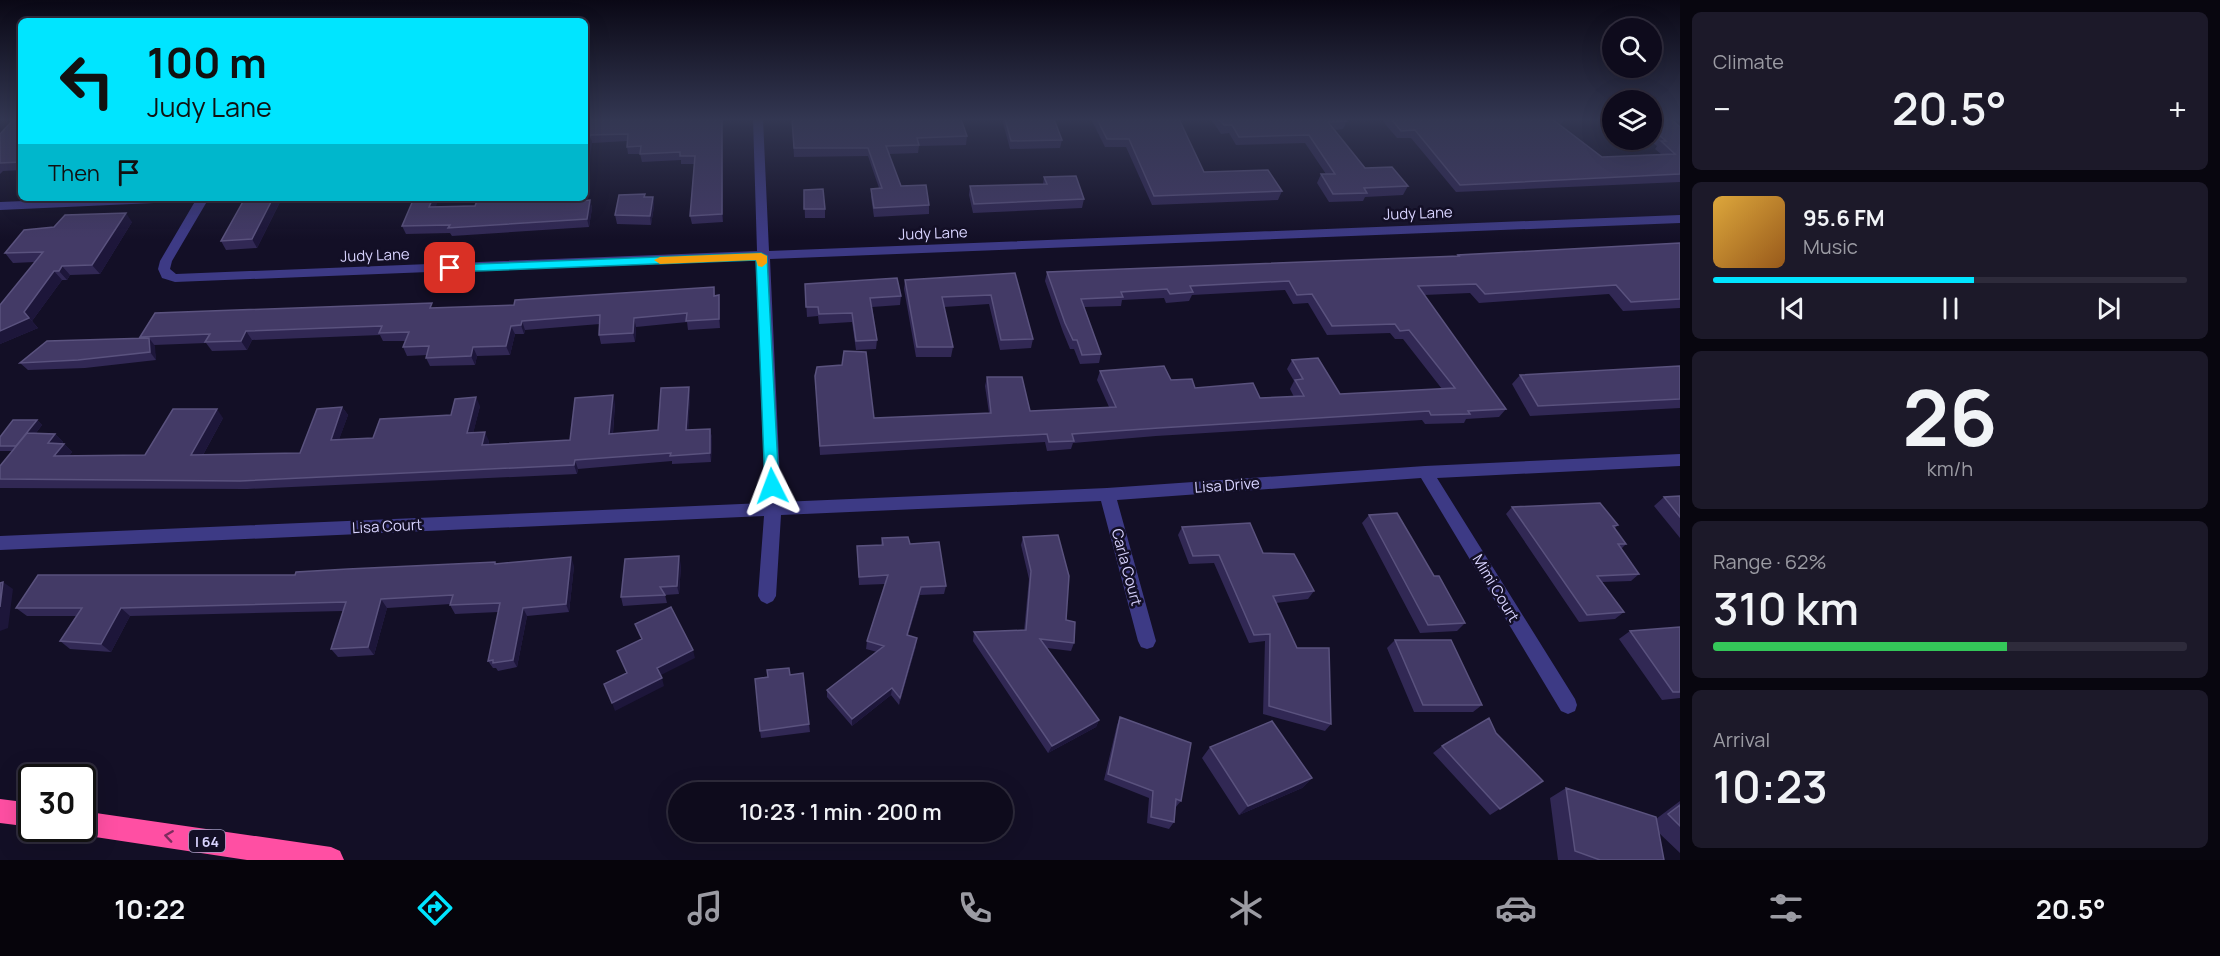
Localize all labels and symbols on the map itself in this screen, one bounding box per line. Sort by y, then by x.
street label: Judy Lane [1383,201,1453,225]
street label: Judy Lane [898,221,968,245]
pin [424,242,475,293]
street label: Judy Lane [340,243,410,267]
position arrow [740,454,804,518]
street label: Lisa Drive [1194,472,1261,498]
street label: Lisa Court [351,514,423,538]
street label: Carla Court [1107,526,1147,608]
street label: Mimi Court [1468,550,1524,626]
speed limit sign: 30 [18,764,96,842]
one-way arrow [164,830,174,842]
road number: I 64 [189,830,225,852]

